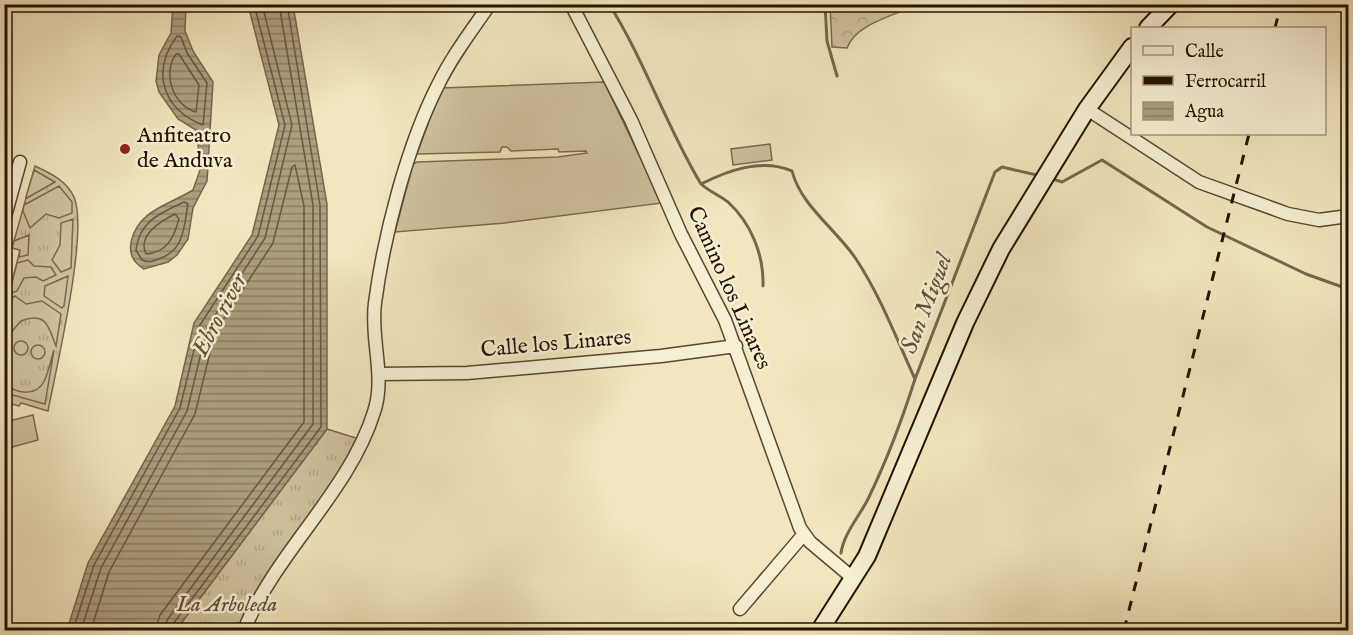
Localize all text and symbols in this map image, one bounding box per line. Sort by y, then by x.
legend [1131,27,1326,135]
text: Calle [1185,41,1224,64]
text: Ferrocarril [1185,71,1266,94]
text: Agua [1184,101,1224,124]
place label: Anfiteatro de Anduva [136,122,233,175]
marker: Anfiteatro de Anduva [118,142,132,156]
street label: Camino los Linares [681,202,777,374]
water label: San Miguel [894,248,961,358]
water label: Ebro river [185,266,256,363]
street label: Calle los Linares [480,323,632,365]
park label: La Arboleda [176,591,278,619]

